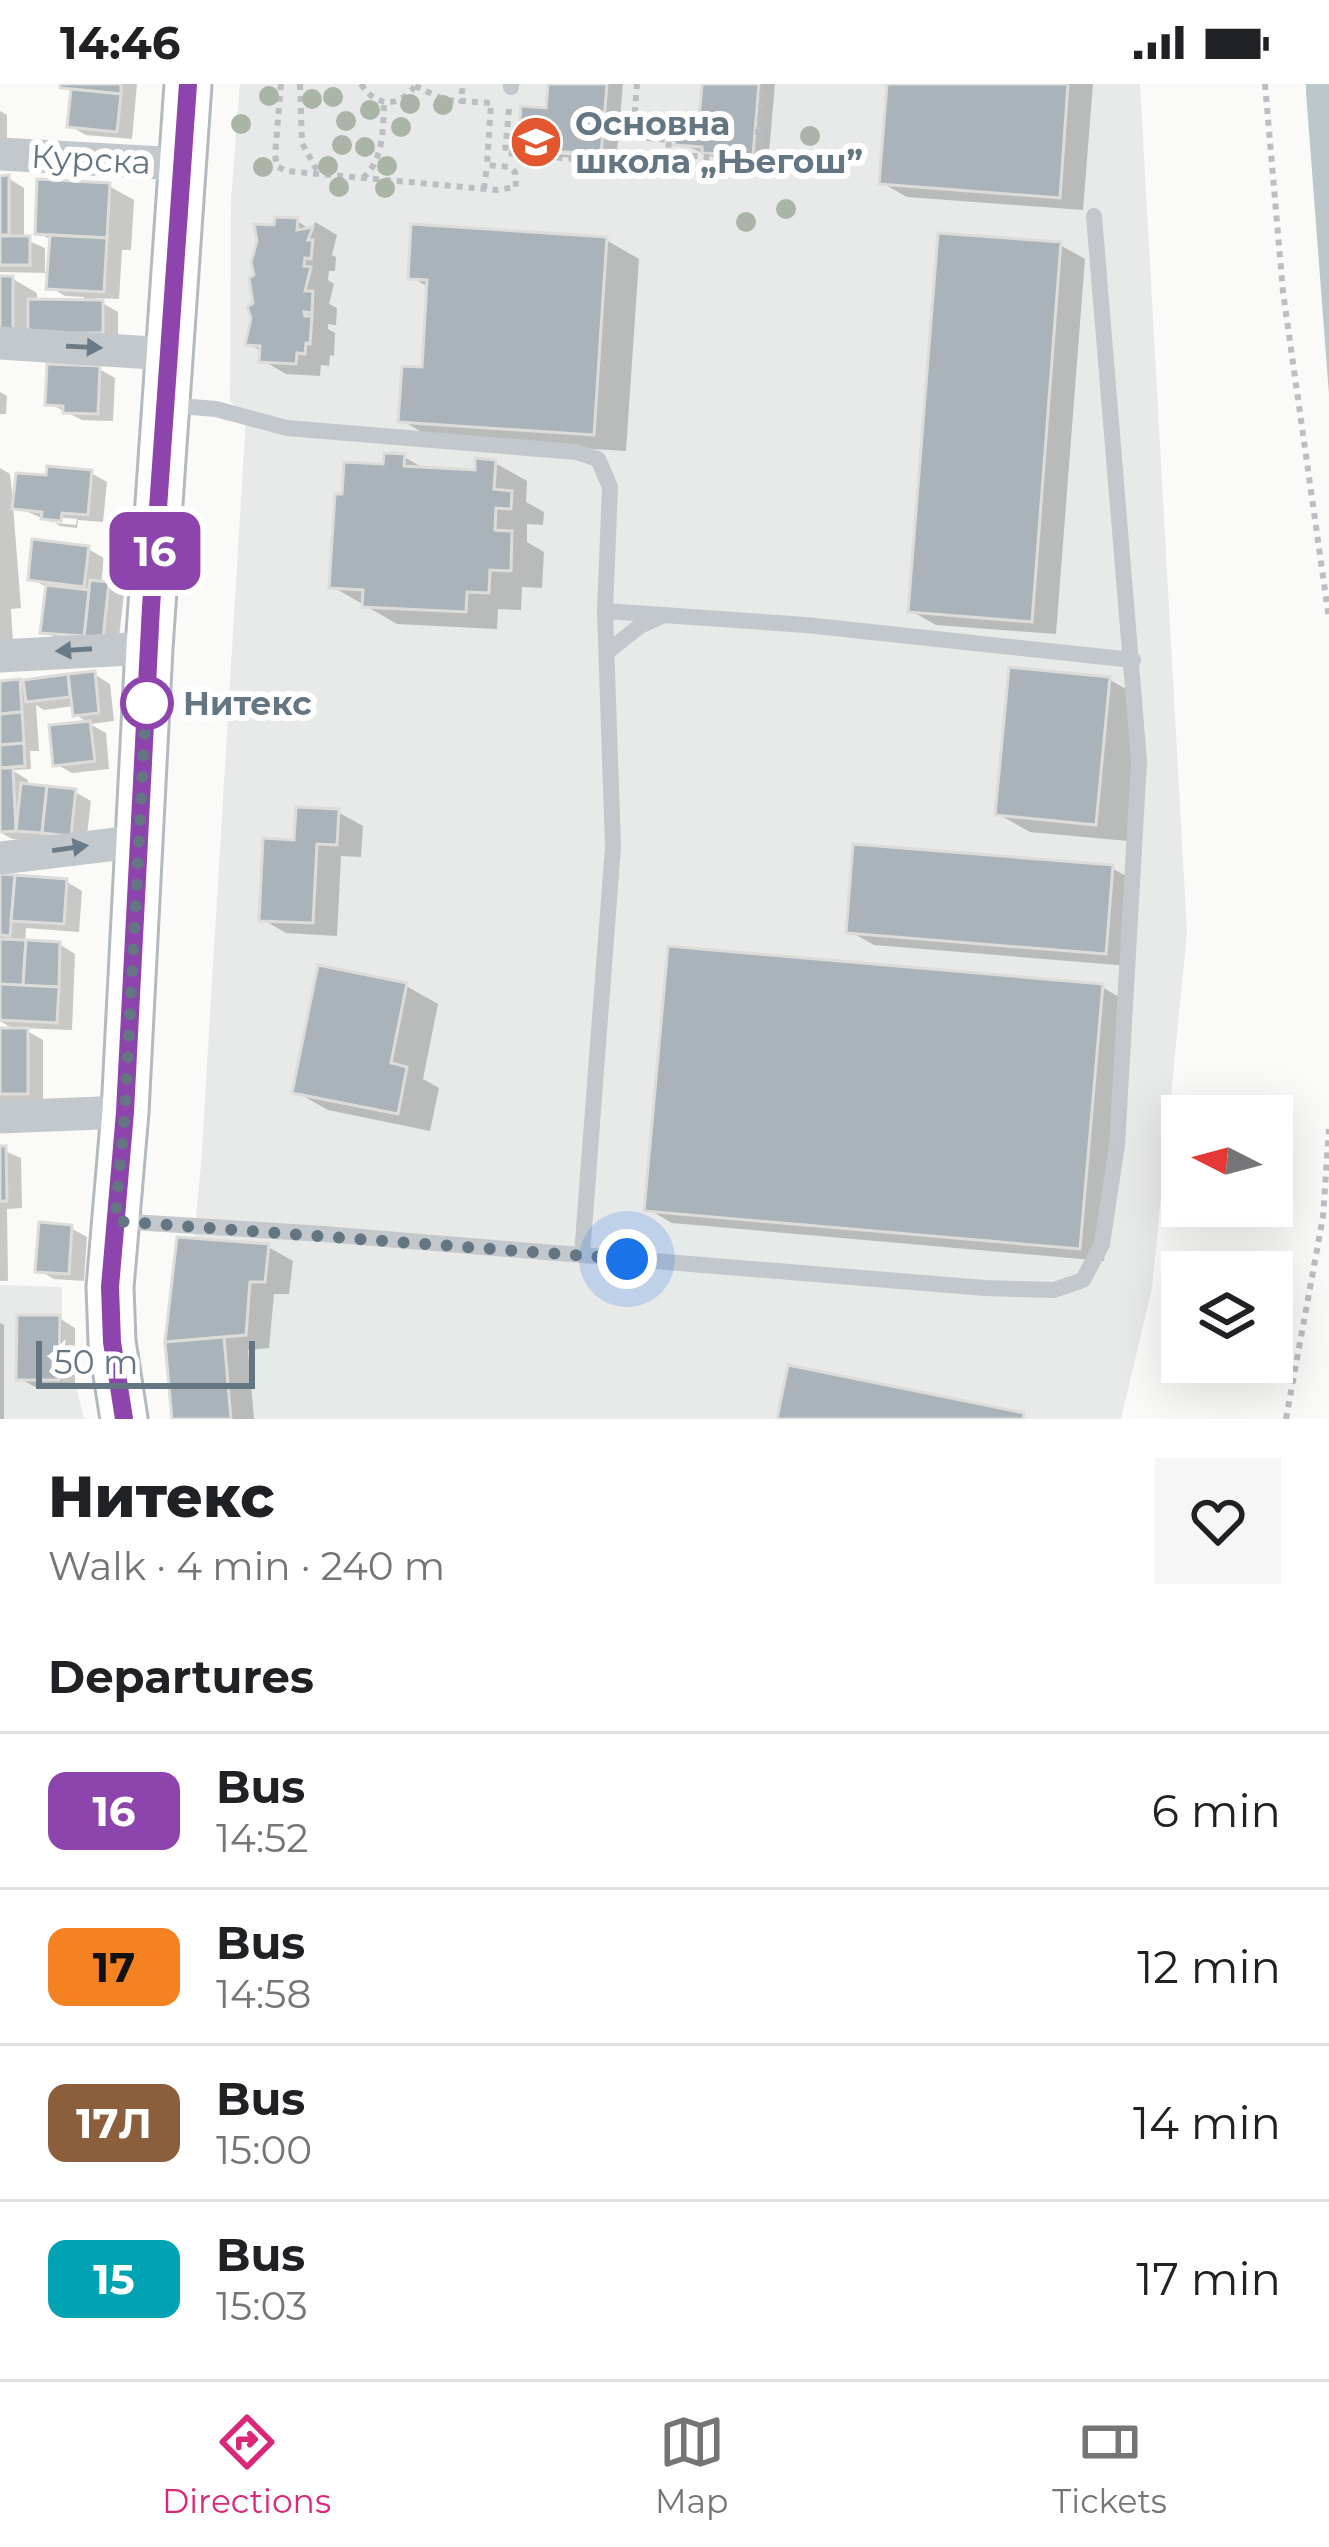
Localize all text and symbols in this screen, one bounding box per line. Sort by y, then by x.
text: 14:46 [60,15,180,70]
place label: Основна школа „Његош” [575,103,863,181]
school or university icon: Основна школа „Његош” [508,114,564,170]
street label: Курска [30,136,152,182]
one-way arrow [66,338,103,357]
line badge: 16 [101,512,209,590]
text: 16 [133,525,177,577]
one-way arrow [55,640,92,659]
marker: Нитекс [122,678,172,728]
place label: Нитекс [183,683,312,723]
one-way arrow [52,838,90,857]
north arrow [1161,1095,1293,1227]
map controls [1161,1095,1293,1383]
your location [597,1229,657,1289]
button: layers [1161,1251,1293,1383]
scale bar [36,1335,255,1388]
text: 50 m [54,1342,138,1382]
button: heart [1155,1458,1281,1584]
text: Нитекс [48,1462,275,1531]
text: Walk · 4 min · 240 m [48,1542,445,1590]
text: Departures [48,1649,314,1704]
text: Bus [216,1759,305,1814]
text: 6 min [1152,1783,1281,1838]
text: 16 [92,1785,136,1837]
text: 14:52 [216,1814,308,1862]
text: Bus [216,1915,305,1970]
text: 12 min [1137,1939,1281,1994]
text: 17 [93,1941,135,1993]
text: 14:58 [216,1970,311,2018]
text: Bus [216,2071,305,2126]
text: 14 min [1133,2095,1281,2150]
text: 17Л [76,2097,152,2149]
text: 15:00 [216,2126,312,2174]
text: Bus [216,2227,305,2282]
text: 17 min [1136,2251,1281,2306]
text: 15 [93,2253,135,2305]
text: 15:03 [216,2282,308,2330]
tab: Directions [162,2409,331,2521]
tab: Map [655,2409,728,2521]
tab: Tickets [1052,2409,1167,2521]

